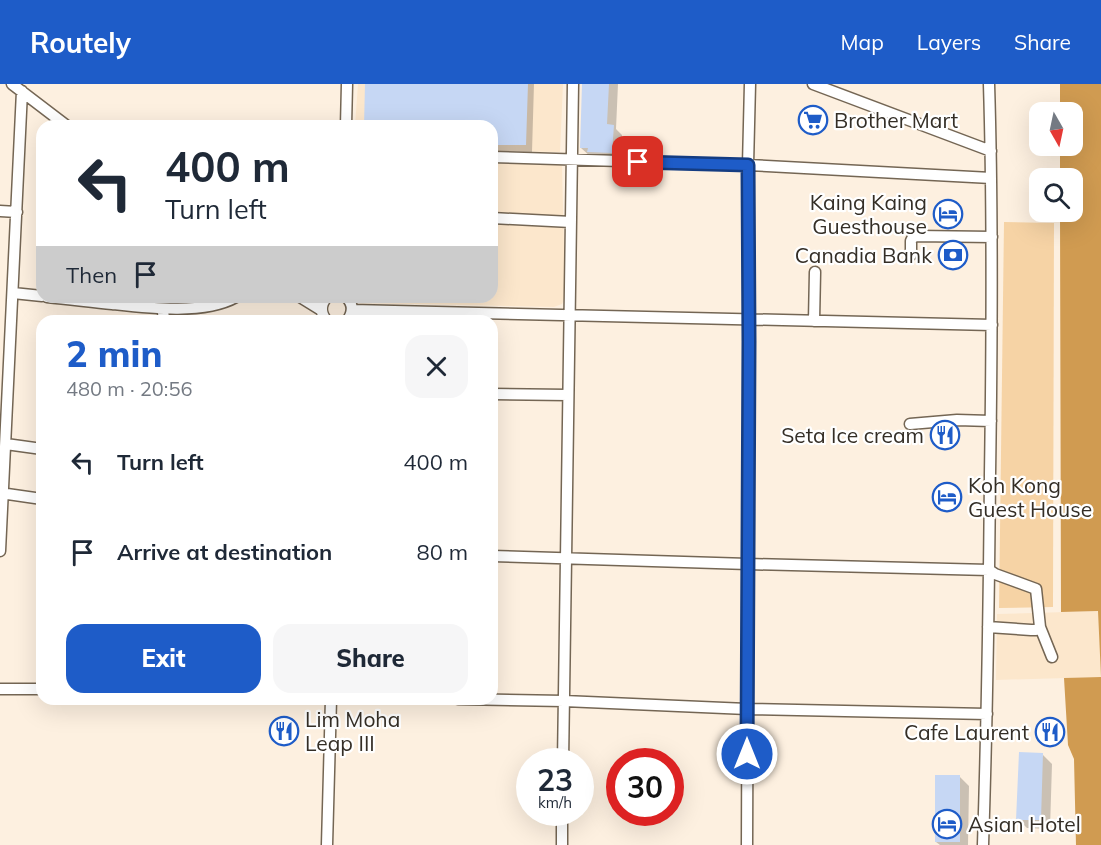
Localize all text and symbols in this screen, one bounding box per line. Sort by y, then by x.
text: Routely [30,25,131,60]
text: Map [841,29,884,55]
text: Layers [917,29,981,55]
text: Share [1014,29,1071,55]
north arrow [1029,102,1083,156]
map controls [1029,102,1083,222]
supermarket icon: Brother Mart [797,104,829,136]
place label: Brother Mart [834,107,958,133]
pin [612,136,663,187]
text: 400 m [165,140,290,193]
icon: left [66,144,144,222]
icon: arrive [621,145,654,178]
button: search [1029,168,1083,222]
place label: Kaing Kaing Guesthouse [810,189,927,239]
text: Turn left [165,192,267,226]
hotel icon: Kaing Kaing Guesthouse [932,198,964,230]
bank icon: Canadia Bank [937,239,969,271]
place label: Canadia Bank [795,242,932,268]
icon: arrive [129,258,162,291]
text: Then [66,261,117,289]
text: 2 min [66,331,162,376]
button: close [405,335,468,398]
text: 480 m · 20:56 [66,376,192,401]
restaurant icon: Seta Ice cream [929,419,961,451]
place label: Seta Ice cream [781,422,924,448]
icon: left [66,446,99,479]
text: Turn left [117,448,204,476]
text: 400 m [403,448,468,476]
place label: Koh Kong Guest House [968,472,1092,522]
hotel icon: Koh Kong Guest House [931,481,963,513]
icon: arrive [66,536,99,569]
text: Arrive at destination [117,538,332,566]
text: 80 m [417,538,468,566]
button: Exit [66,624,261,693]
button: Share [273,624,468,693]
place label: Lim Moha Leap III [305,706,400,756]
restaurant icon: Lim Moha Leap III [268,715,300,747]
restaurant icon: Cafe Laurent [1034,716,1066,748]
place label: Cafe Laurent [904,719,1029,745]
position arrow [715,722,779,786]
speed limit sign: 30 [606,748,684,826]
text: 23 [537,761,573,799]
text: km/h [538,793,572,812]
hotel icon: Asian Hotel [931,808,963,840]
place label: Asian Hotel [968,811,1081,837]

